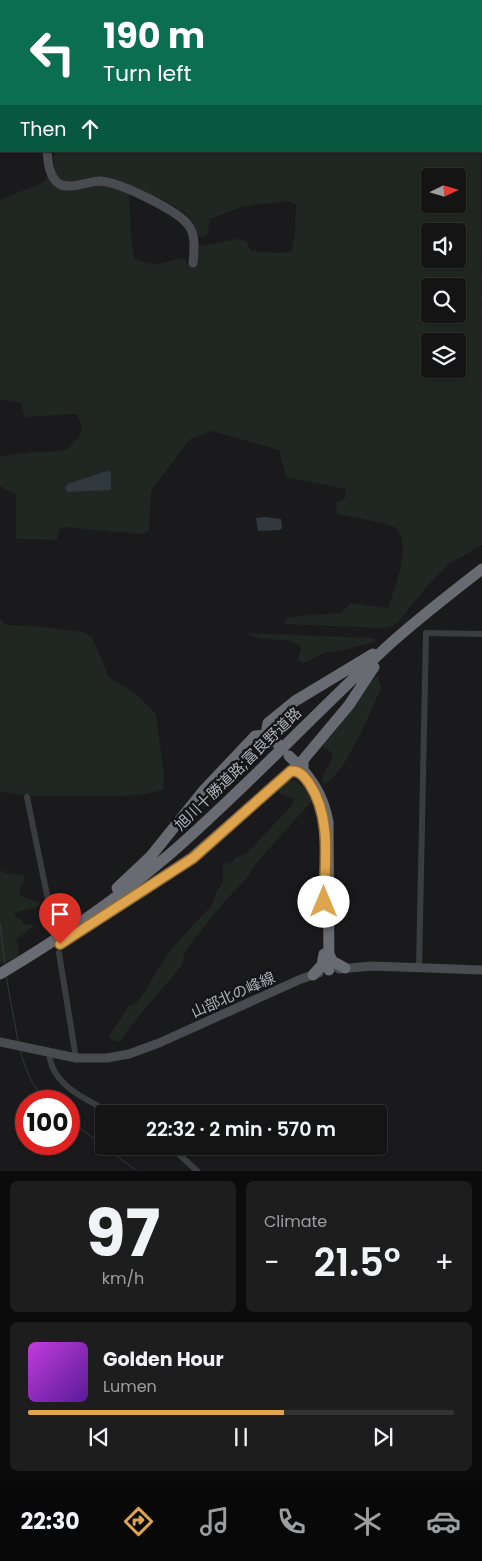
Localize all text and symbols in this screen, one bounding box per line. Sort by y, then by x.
text: 190 m [103,11,205,60]
icon: left [20,20,85,85]
text: Turn left [103,58,191,89]
icon: ahead [76,115,104,143]
text: Then [20,116,66,143]
north arrow [421,168,466,212]
map controls [421,168,466,378]
button: sound [421,223,466,268]
button: search [421,278,466,323]
button: layers [421,333,466,378]
street label: 旭川十勝道路;富良野道路 [170,702,306,835]
position arrow [297,875,349,927]
pin [39,893,81,944]
icon: arrive [46,900,74,928]
street label: 山部北の峰線 [187,967,278,1022]
speed limit sign: 100 [15,1090,80,1155]
text: 22:32 · 2 min · 570 m [146,1116,336,1143]
text: 97 [86,1188,160,1279]
text: Climate [264,1210,327,1233]
text: 21.5° [314,1236,401,1289]
text: − [264,1243,279,1282]
text: + [435,1243,454,1282]
text: km/h [102,1267,144,1290]
text: Golden Hour [103,1346,224,1373]
text: Lumen [103,1375,157,1398]
icon: previous [85,1423,113,1451]
icon: pause [227,1423,255,1451]
icon: next [369,1423,397,1451]
icon: directions [121,1504,156,1539]
icon: music [197,1504,232,1539]
icon: phone [274,1504,309,1539]
icon: climate [350,1504,385,1539]
icon: car [426,1504,461,1539]
text: 22:30 [21,1506,80,1537]

